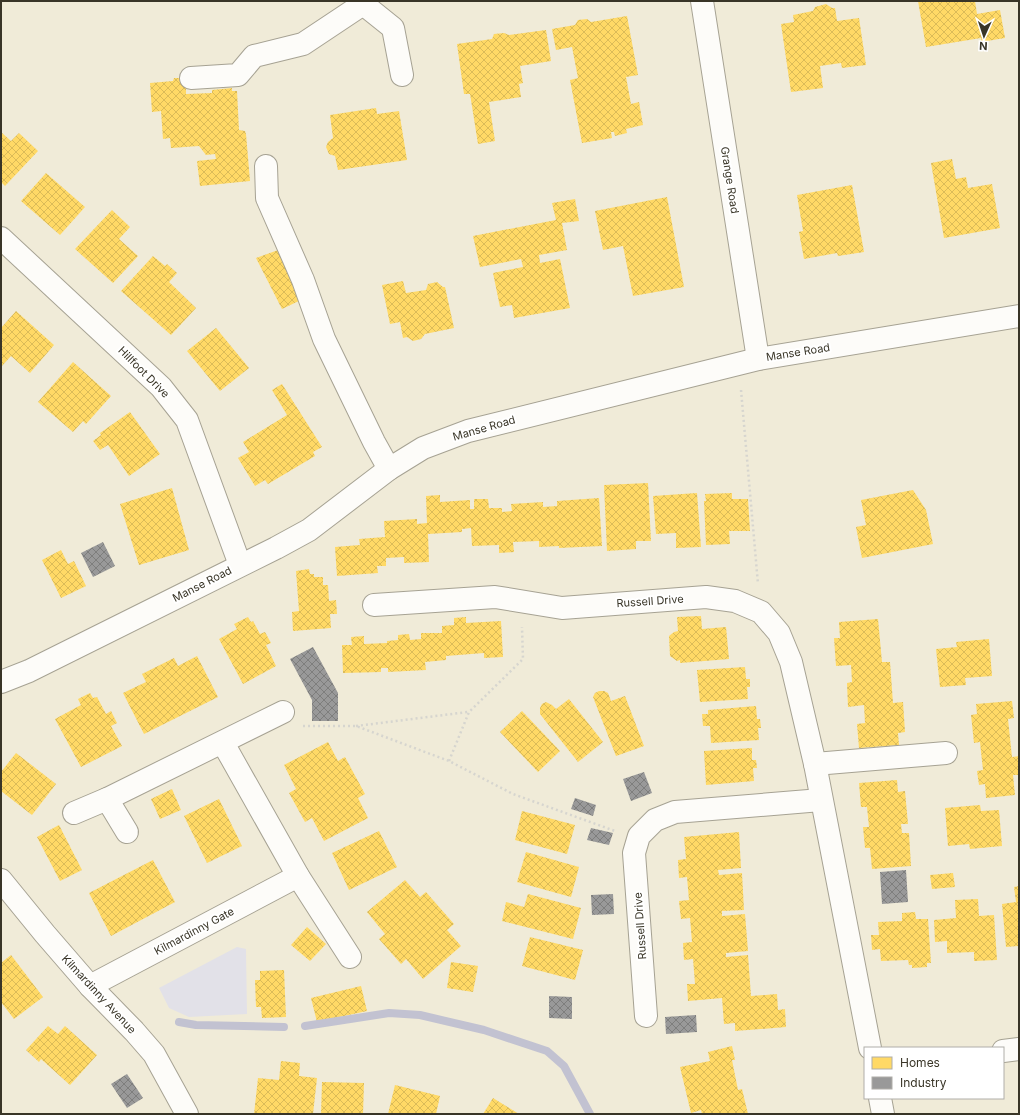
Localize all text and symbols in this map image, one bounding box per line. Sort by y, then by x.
north arrow [964,16,1004,56]
text: N [979,39,988,53]
street label: Grange Road [718,145,742,215]
street label: Manse Road [765,340,831,364]
street label: Hillfoot Drive [115,343,173,401]
street label: Manse Road [451,412,517,444]
street label: Manse Road [170,563,234,605]
street label: Russell Drive [616,592,684,610]
street label: Russell Drive [631,892,649,960]
street label: Kilmardinny Gate [152,904,236,958]
street label: Kilmardinny Avenue [59,952,139,1036]
legend [864,1047,1004,1099]
text: Homes [900,1055,940,1070]
text: Industry [900,1075,947,1090]

